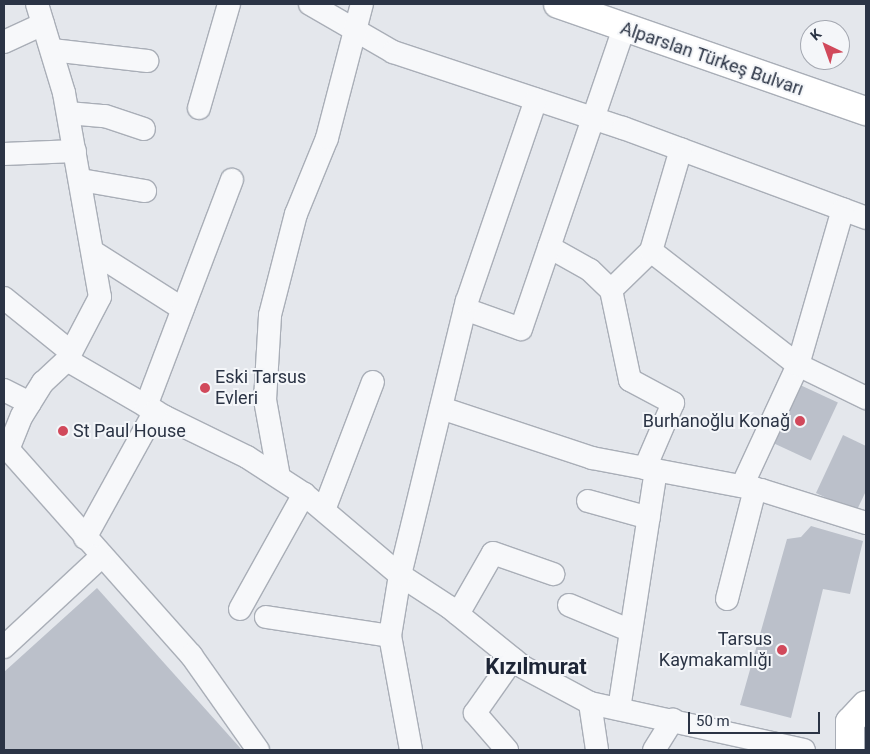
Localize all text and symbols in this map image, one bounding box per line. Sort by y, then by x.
street label: Alparslan Türkeş Bulvarı [617,17,807,101]
north arrow [800,20,850,70]
text: K [807,26,824,44]
place label: Eski Tarsus Evleri [215,367,307,409]
marker: Eski Tarsus Evleri [199,382,211,394]
place label: Burhanoğlu Konağ [643,410,790,432]
marker: Burhanoğlu Konağ [794,415,806,427]
place label: St Paul House [73,420,186,442]
marker: St Paul House [57,425,69,437]
place label: Tarsus Kaymakamlığı [659,629,772,672]
marker: Tarsus Kaymakamlığı [776,644,788,656]
district label: Kızılmurat [485,654,587,680]
scale bar [690,702,822,734]
text: 50 m [696,712,730,730]

